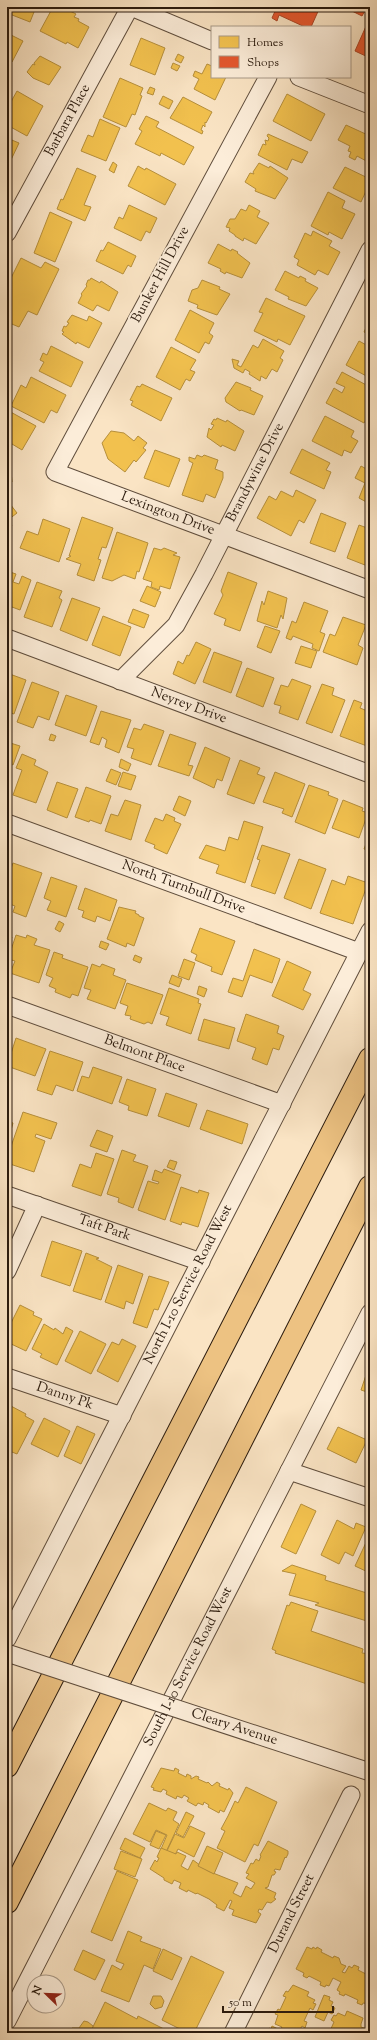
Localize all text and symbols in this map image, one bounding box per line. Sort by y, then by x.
legend [211,26,351,78]
text: Homes [247,34,283,52]
text: Shops [247,54,279,72]
street label: Barbara Place [40,81,96,160]
street label: Bunker Hill Drive [127,223,195,327]
street label: Brandywine Drive [222,420,290,526]
street label: Lexington Drive [118,487,217,541]
street label: Neyrey Drive [148,683,229,729]
street label: North Turnbull Drive [119,856,248,919]
street label: Belmont Place [101,1031,188,1078]
street label: North I-10 Service Road West [139,1201,238,1368]
street label: Taft Park [75,1210,134,1247]
street label: Danny Pk [34,1378,96,1416]
street label: South I-10 Service Road West [139,1583,238,1750]
street label: Cleary Avenue [188,1704,280,1751]
street label: Durand Street [264,1871,320,1957]
north arrow [26,1974,66,2014]
text: N [28,1983,47,1999]
scale bar [223,1988,333,2014]
text: 50 m [228,1994,252,2012]

